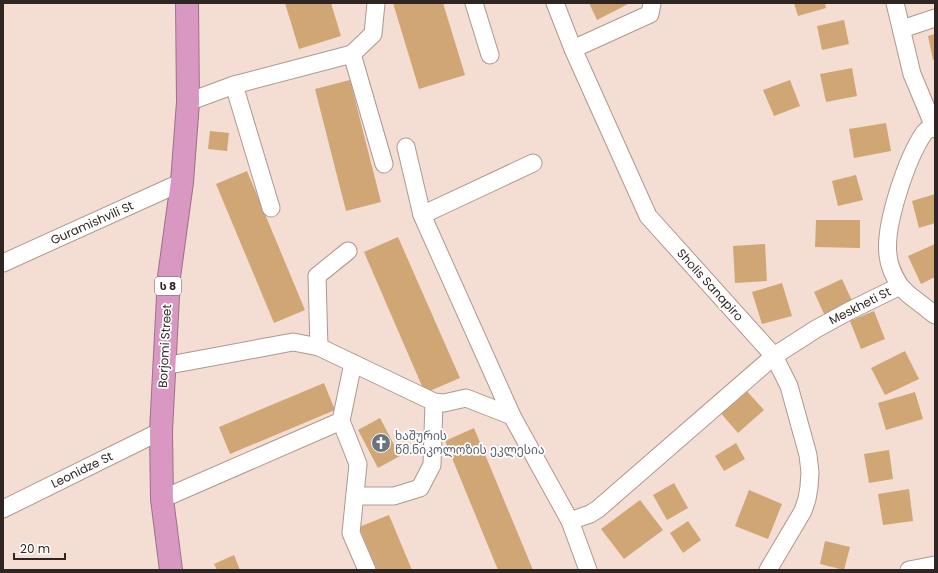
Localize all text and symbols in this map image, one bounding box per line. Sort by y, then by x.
street label: Guramishvili St [48,197,136,248]
street label: Sholis Sanapiro [673,245,748,325]
road number: ს 8 [155,277,181,295]
street label: Meskheti St [826,283,894,328]
street label: Borjomi Street [154,304,175,388]
place label: ხაშურის წმ.ნიკოლოზის ეკლესია [395,427,544,458]
church icon: ხაშურის წმ.ნიკოლოზის ეკლესია [370,432,392,454]
street label: Leonidze St [48,447,115,492]
scale bar [14,535,65,561]
text: 20 m [20,540,50,557]

